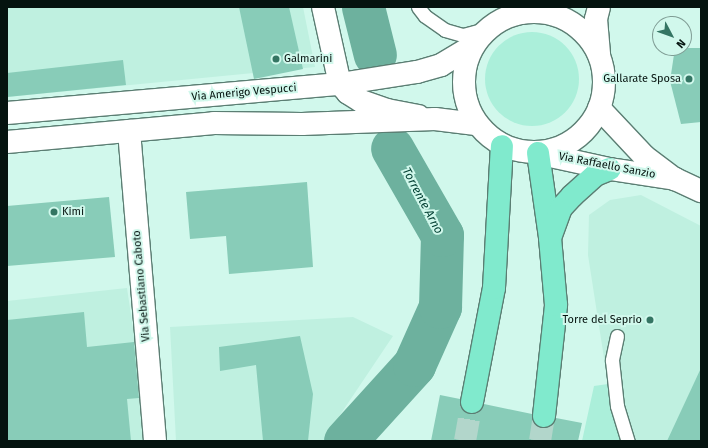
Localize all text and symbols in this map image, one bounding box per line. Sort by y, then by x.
north arrow [652,16,692,56]
text: N [673,37,688,51]
place label: Galmarini [284,52,332,66]
marker: Galmarini [271,54,281,64]
place label: Gallarate Sposa [603,72,681,86]
marker: Gallarate Sposa [684,74,694,84]
street label: Via Amerigo Vespucci [191,82,297,104]
street label: Via Raffaello Sanzio [558,150,656,182]
water label: Torrente Arno [399,165,445,237]
place label: Kimi [62,205,84,219]
marker: Kimi [49,207,59,217]
street label: Via Sebastiano Caboto [131,230,153,342]
place label: Torre del Seprio [562,313,642,327]
marker: Torre del Seprio [645,315,655,325]

